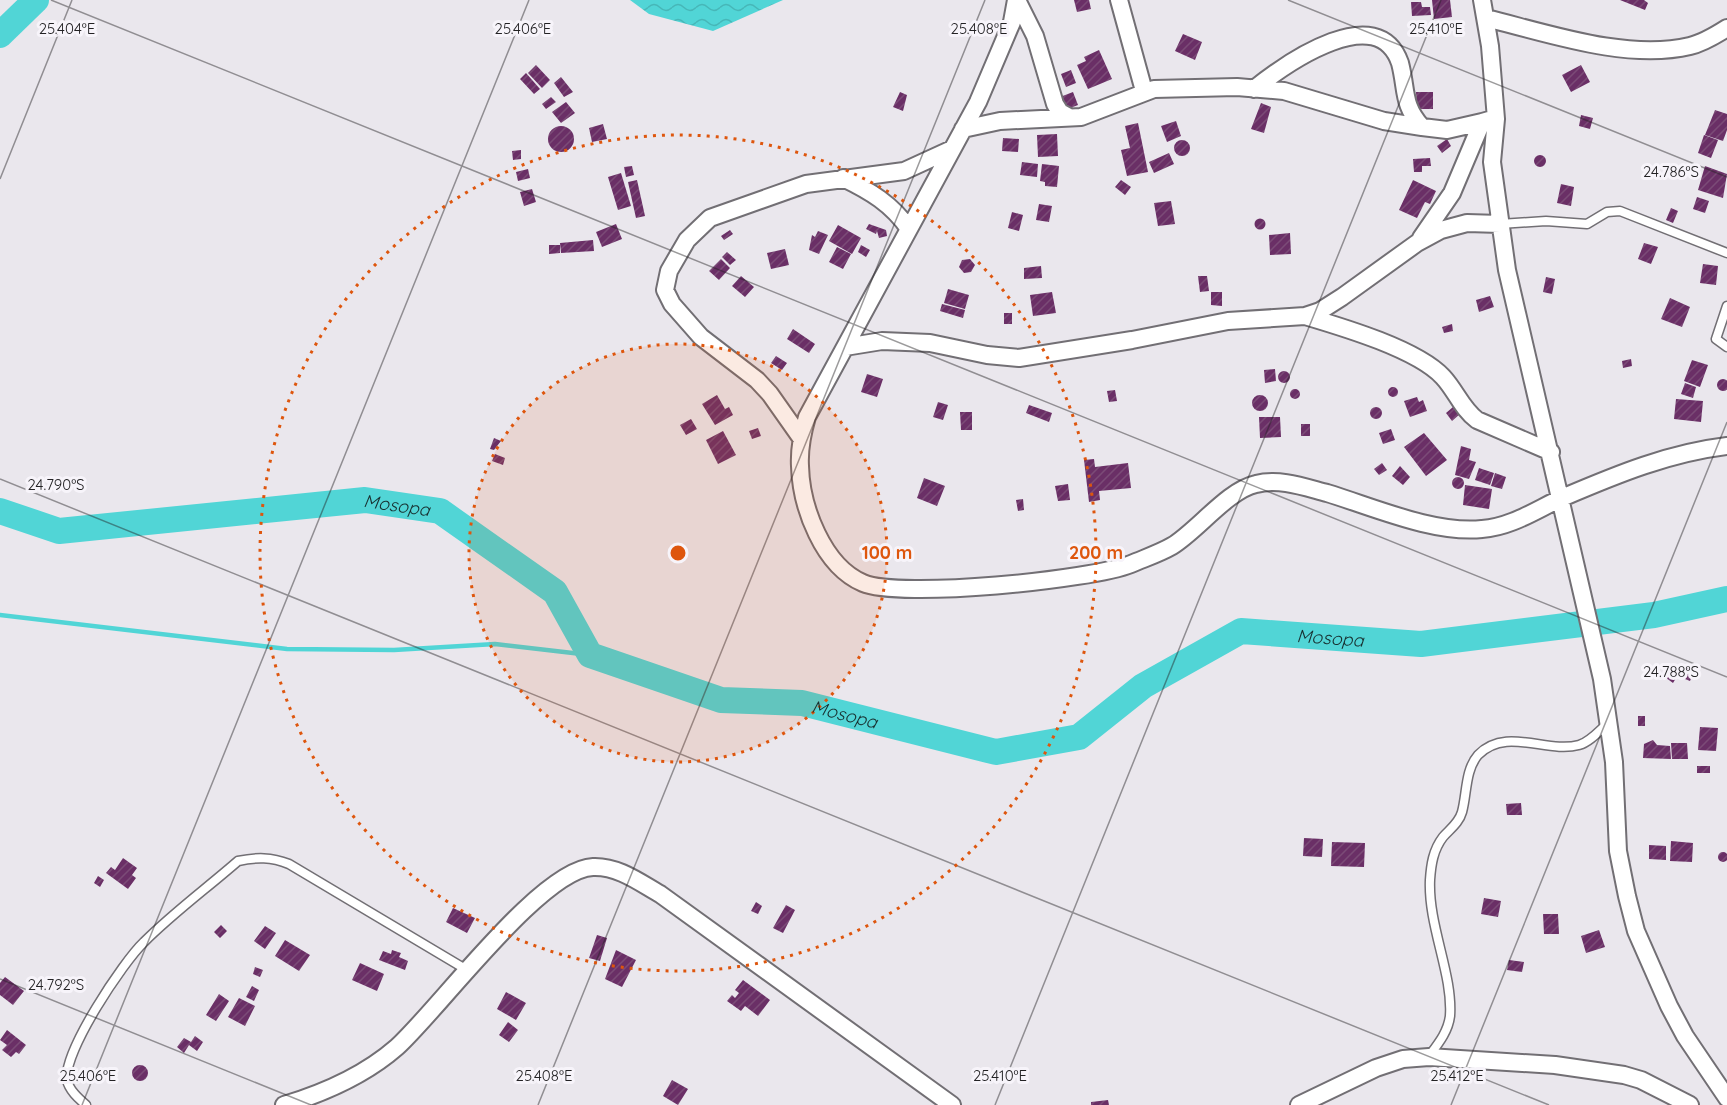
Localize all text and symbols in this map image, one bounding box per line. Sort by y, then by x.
text: 25.404°E [39,19,95,38]
text: 25.406°E [495,19,551,38]
text: 25.408°E [951,19,1007,38]
text: 25.410°E [1409,19,1463,38]
text: 24.786°S [1643,162,1699,181]
text: 24.790°S [27,475,85,494]
water label: Mosopa [362,488,433,521]
text: 100 m [862,541,912,564]
text: 200 m [1069,541,1123,564]
centre of rings [668,543,688,563]
water label: Mosopa [1296,624,1365,651]
text: 24.788°S [1643,662,1699,681]
water label: Mosopa [809,694,881,733]
text: 24.792°S [28,975,84,994]
text: 25.406°E [60,1066,116,1085]
text: 25.408°E [516,1066,572,1085]
text: 25.410°E [973,1066,1027,1085]
text: 25.412°E [1430,1066,1484,1085]

